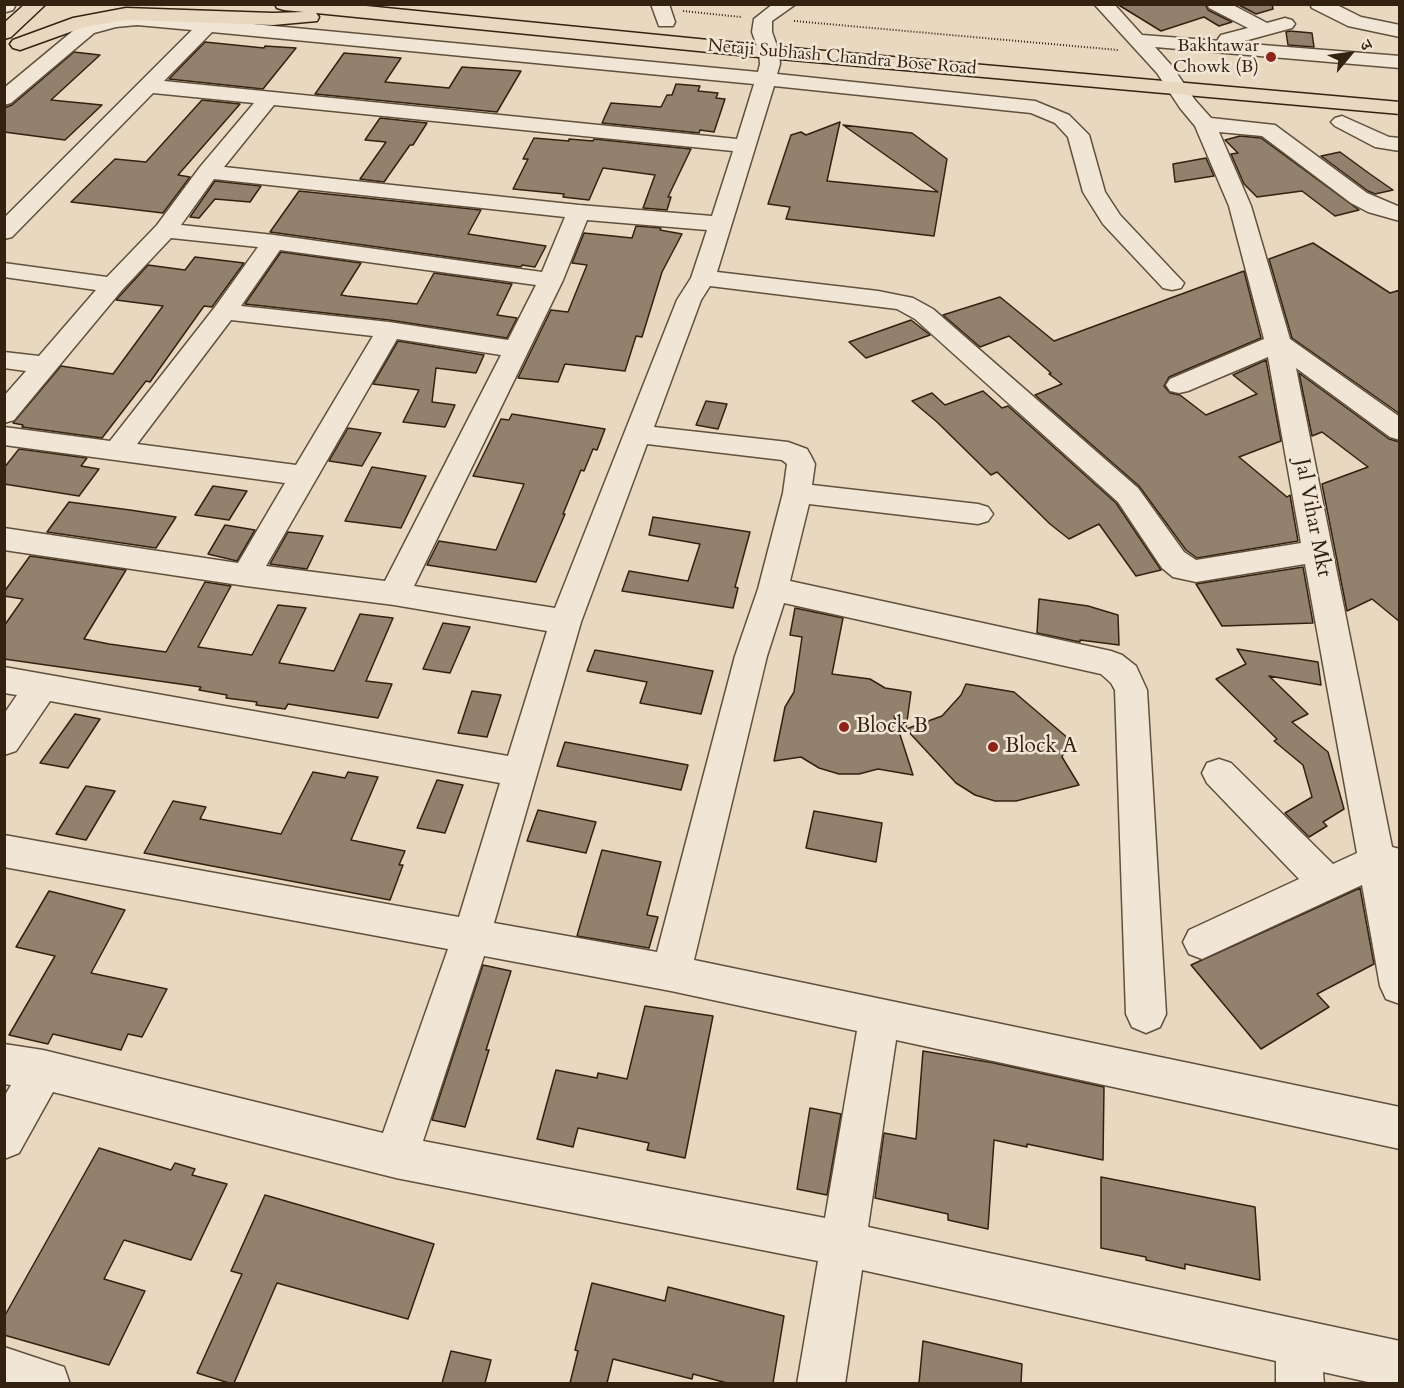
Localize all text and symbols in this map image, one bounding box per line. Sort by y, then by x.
north arrow [1320,24,1380,84]
street label: Netaji Subhash Chandra Bose Road [707,35,977,81]
place label: Bakhtawar Chowk (B) [1173,36,1259,78]
text: उ [1354,36,1377,54]
marker: Bakhtawar Chowk (B) [1264,50,1278,64]
street label: Jal Vihar Mkt [1288,457,1336,579]
place label: Block B [856,714,928,740]
marker: Block B [837,720,851,734]
place label: Block A [1005,734,1077,760]
marker: Block A [986,740,1000,754]

